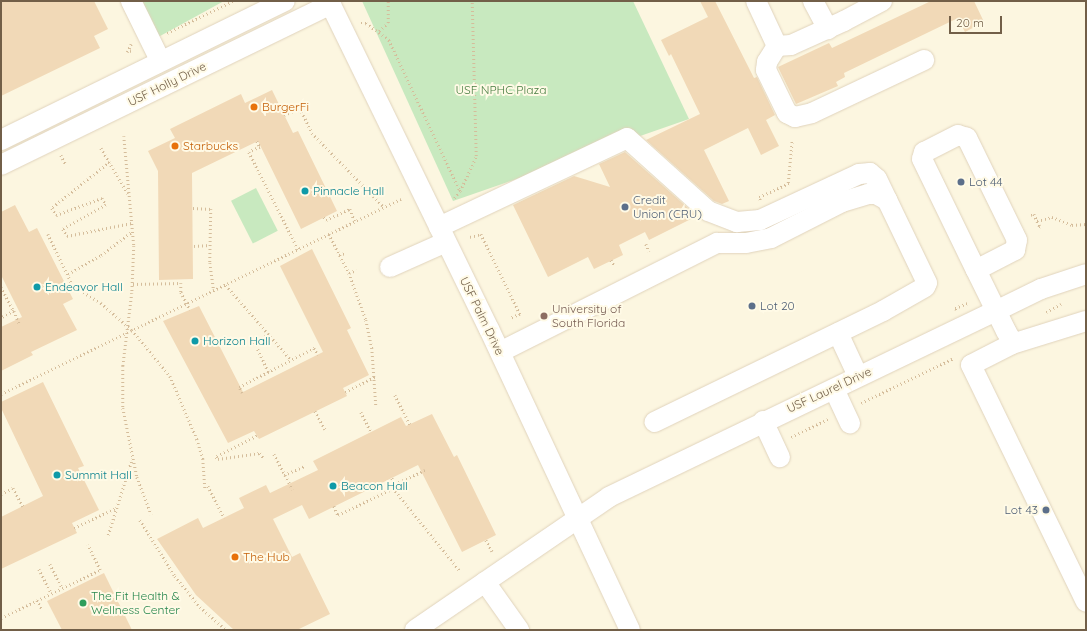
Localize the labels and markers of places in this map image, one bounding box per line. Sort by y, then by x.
place label: BurgerFi [262,100,309,114]
marker: BurgerFi [249,102,259,112]
place label: Starbucks [183,139,238,153]
marker: Starbucks [170,141,180,151]
place label: Lot 44 [969,175,1003,189]
marker: Lot 44 [956,177,966,187]
place label: Pinnacle Hall [313,184,384,198]
marker: Pinnacle Hall [300,186,310,196]
place label: Credit Union (CRU) [633,193,702,221]
marker: Credit Union (CRU) [620,202,630,212]
place label: Endeavor Hall [45,280,123,294]
marker: Endeavor Hall [32,282,42,292]
place label: Lot 20 [760,299,795,313]
marker: Lot 20 [747,301,757,311]
place label: University of South Florida [552,302,625,330]
marker: University of South Florida [539,311,549,321]
place label: Horizon Hall [203,334,271,348]
marker: Horizon Hall [190,336,200,346]
place label: Summit Hall [65,468,132,482]
marker: Summit Hall [52,470,62,480]
place label: Beacon Hall [341,479,408,493]
marker: Beacon Hall [328,481,338,491]
place label: Lot 43 [1004,503,1038,517]
marker: Lot 43 [1041,505,1051,515]
place label: The Hub [243,550,290,564]
marker: The Hub [230,552,240,562]
place label: The Fit Health & Wellness Center [91,589,180,617]
marker: The Fit Health & Wellness Center [78,598,88,608]

